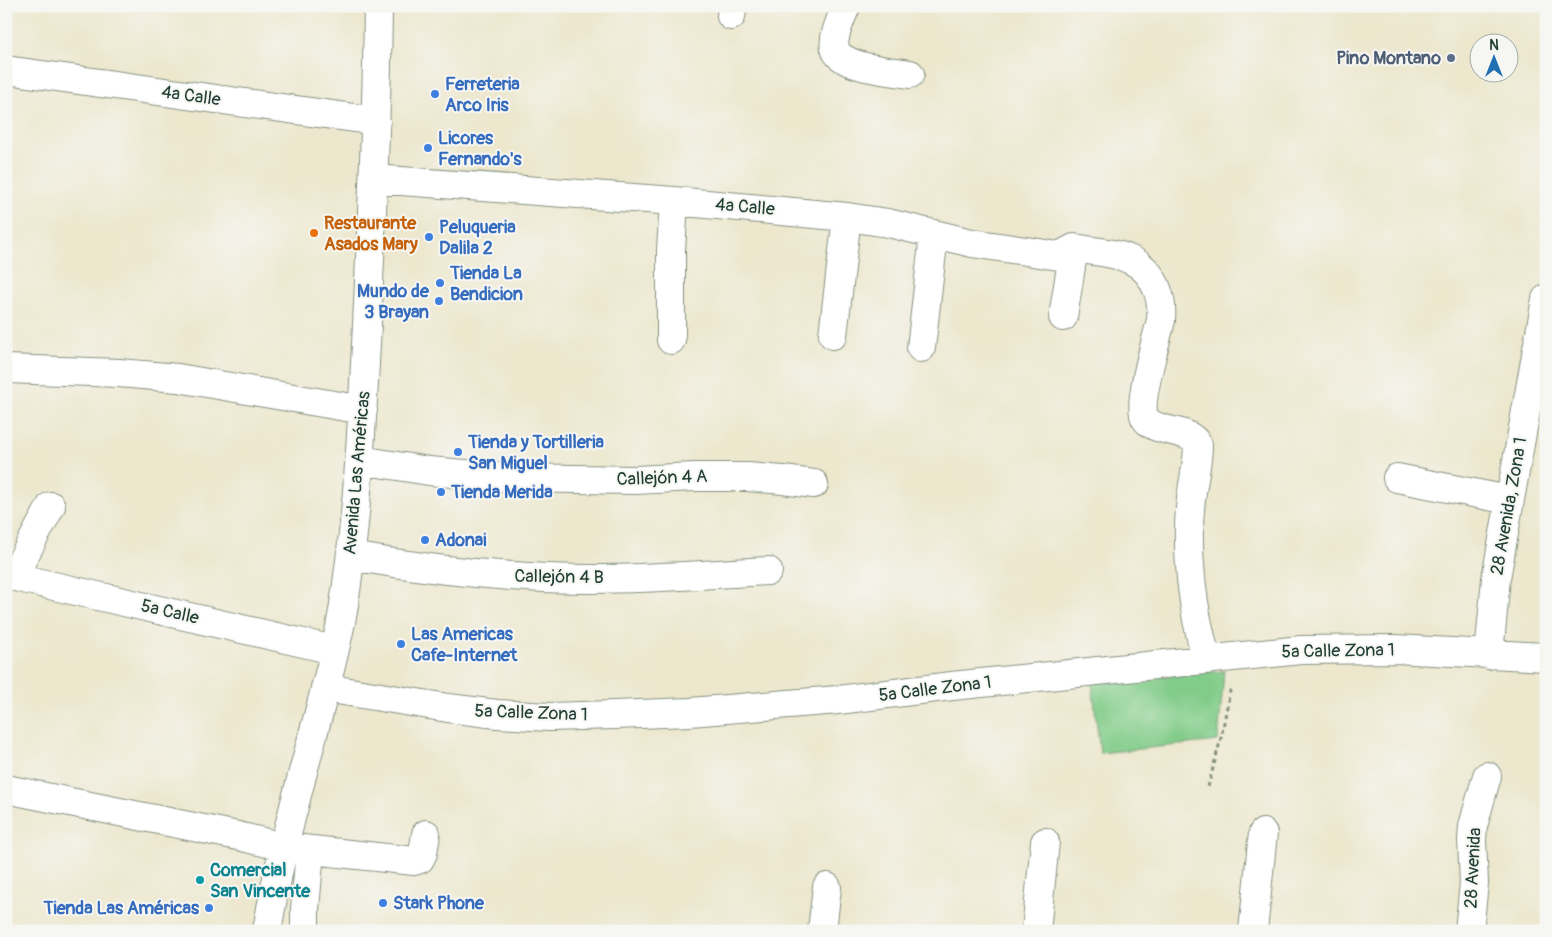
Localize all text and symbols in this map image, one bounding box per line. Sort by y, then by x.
north arrow [1470,32,1520,82]
text: N [1489,37,1499,54]
place label: Pino Montano [1336,47,1441,70]
marker: Pino Montano [1445,52,1457,64]
place label: Ferreteria Arco Iris [445,73,520,117]
street label: 4a Calle [160,80,222,112]
marker: Ferreteria Arco Iris [429,88,441,100]
place label: Licores Fernando's [438,127,522,171]
marker: Licores Fernando's [422,142,434,154]
street label: 4a Calle [714,193,776,221]
place label: Restaurante Asados Mary [324,212,418,256]
place label: Peluqueria Dalila 2 [439,216,516,260]
marker: Restaurante Asados Mary [308,227,320,239]
marker: Peluqueria Dalila 2 [423,231,435,243]
place label: Tienda La Bendicion [449,262,523,306]
marker: Tienda La Bendicion [434,277,446,289]
place label: Mundo de 3 Brayan [357,280,430,324]
marker: Mundo de 3 Brayan [433,295,445,307]
street label: Avenida Las Américas [338,390,376,556]
place label: Tienda y Tortilleria San Miguel [467,431,604,475]
street label: 28 Avenida, Zona 1 [1486,435,1532,577]
marker: Tienda y Tortilleria San Miguel [452,446,464,458]
street label: Callejón 4 A [616,465,708,491]
place label: Tienda Merida [450,481,553,504]
marker: Tienda Merida [435,486,447,498]
place label: Adonai [435,529,486,552]
marker: Adonai [419,534,431,546]
street label: Callejón 4 B [514,565,604,589]
street label: 5a Calle [139,594,201,630]
place label: Las Americas Cafe-Internet [411,623,518,667]
marker: Las Americas Cafe-Internet [395,638,407,650]
street label: 5a Calle Zona 1 [1281,639,1395,663]
street label: 5a Calle Zona 1 [877,671,993,707]
street label: 5a Calle Zona 1 [474,700,588,726]
street label: 28 Avenida [1459,827,1487,909]
place label: Comercial San Vincente [210,859,311,903]
marker: Comercial San Vincente [194,874,206,886]
place label: Stark Phone [393,892,485,915]
place label: Tienda Las Américas [42,897,200,920]
marker: Stark Phone [377,897,389,909]
marker: Tienda Las Américas [203,902,215,914]

